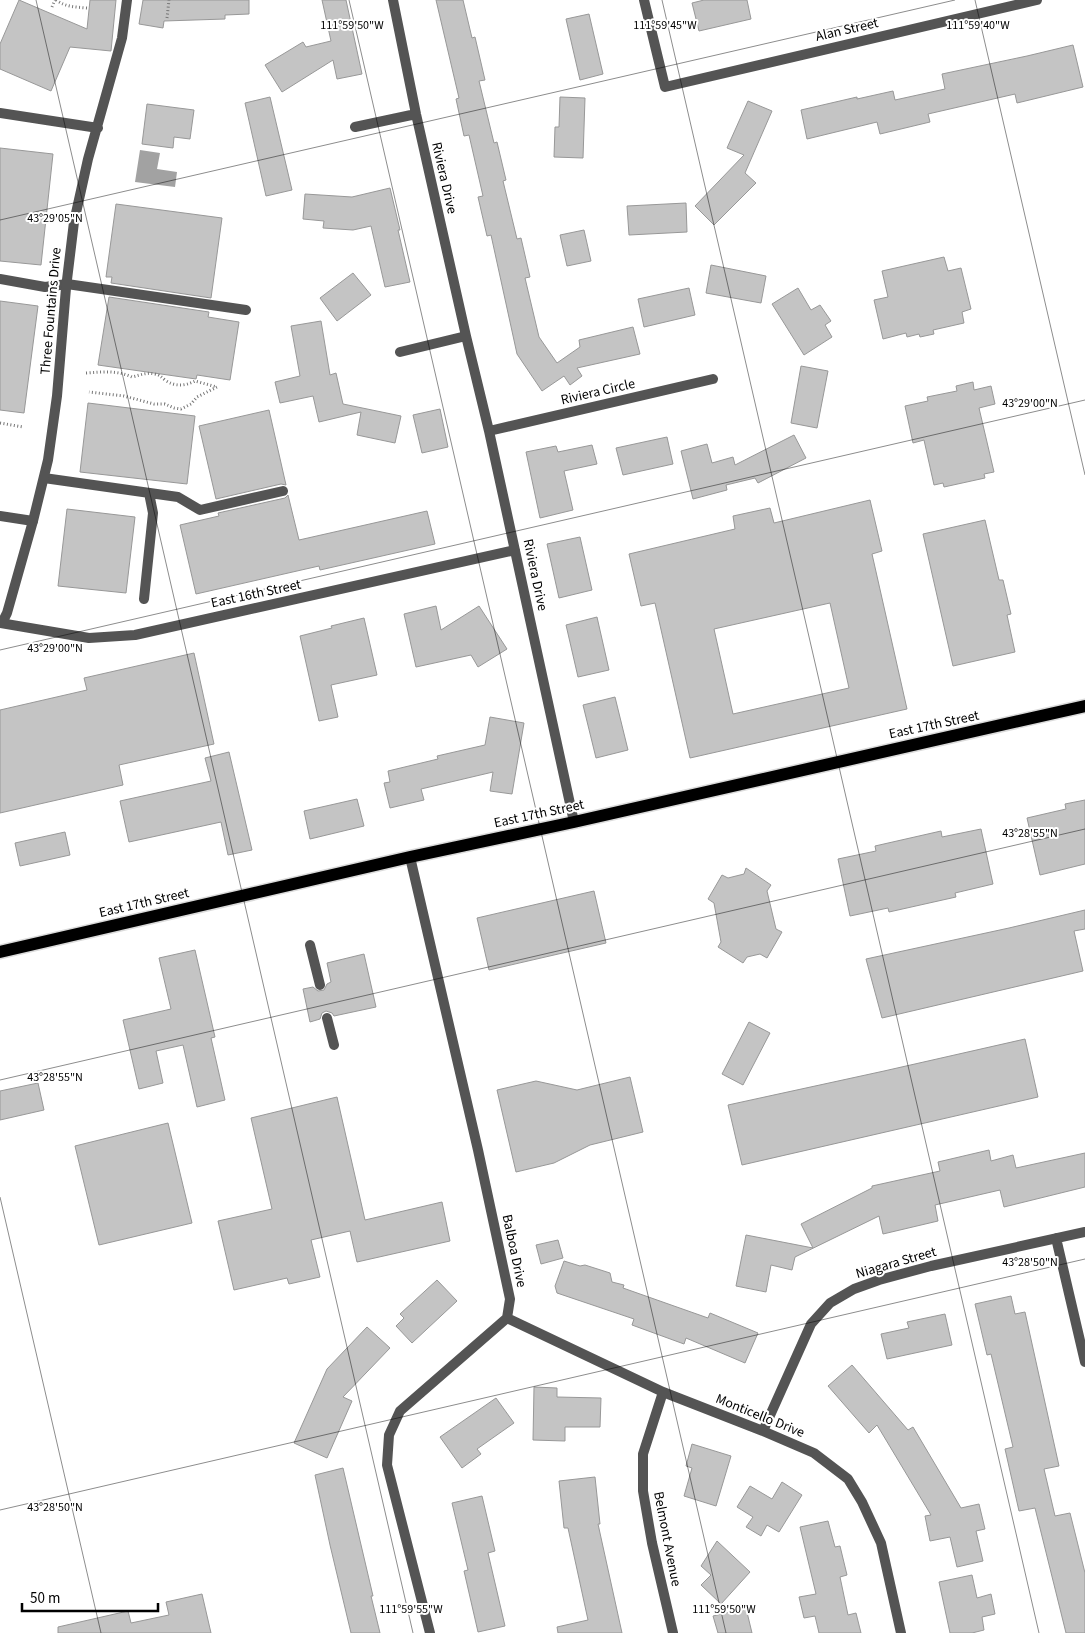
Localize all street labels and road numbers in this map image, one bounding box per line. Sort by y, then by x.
street label: Alan Street [814,13,881,47]
street label: Riviera Drive [426,140,462,216]
street label: Three Fountains Drive [35,246,67,375]
street label: Riviera Circle [559,374,637,410]
street label: Riviera Drive [518,537,552,613]
street label: East 16th Street [209,575,303,613]
street label: East 17th Street [887,706,981,744]
street label: East 17th Street [492,795,586,833]
street label: East 17th Street [97,883,191,923]
street label: Balboa Drive [497,1213,532,1289]
street label: Niagara Street [853,1242,939,1284]
street label: Monticello Drive [712,1389,808,1443]
street label: Belmont Avenue [648,1490,686,1588]

